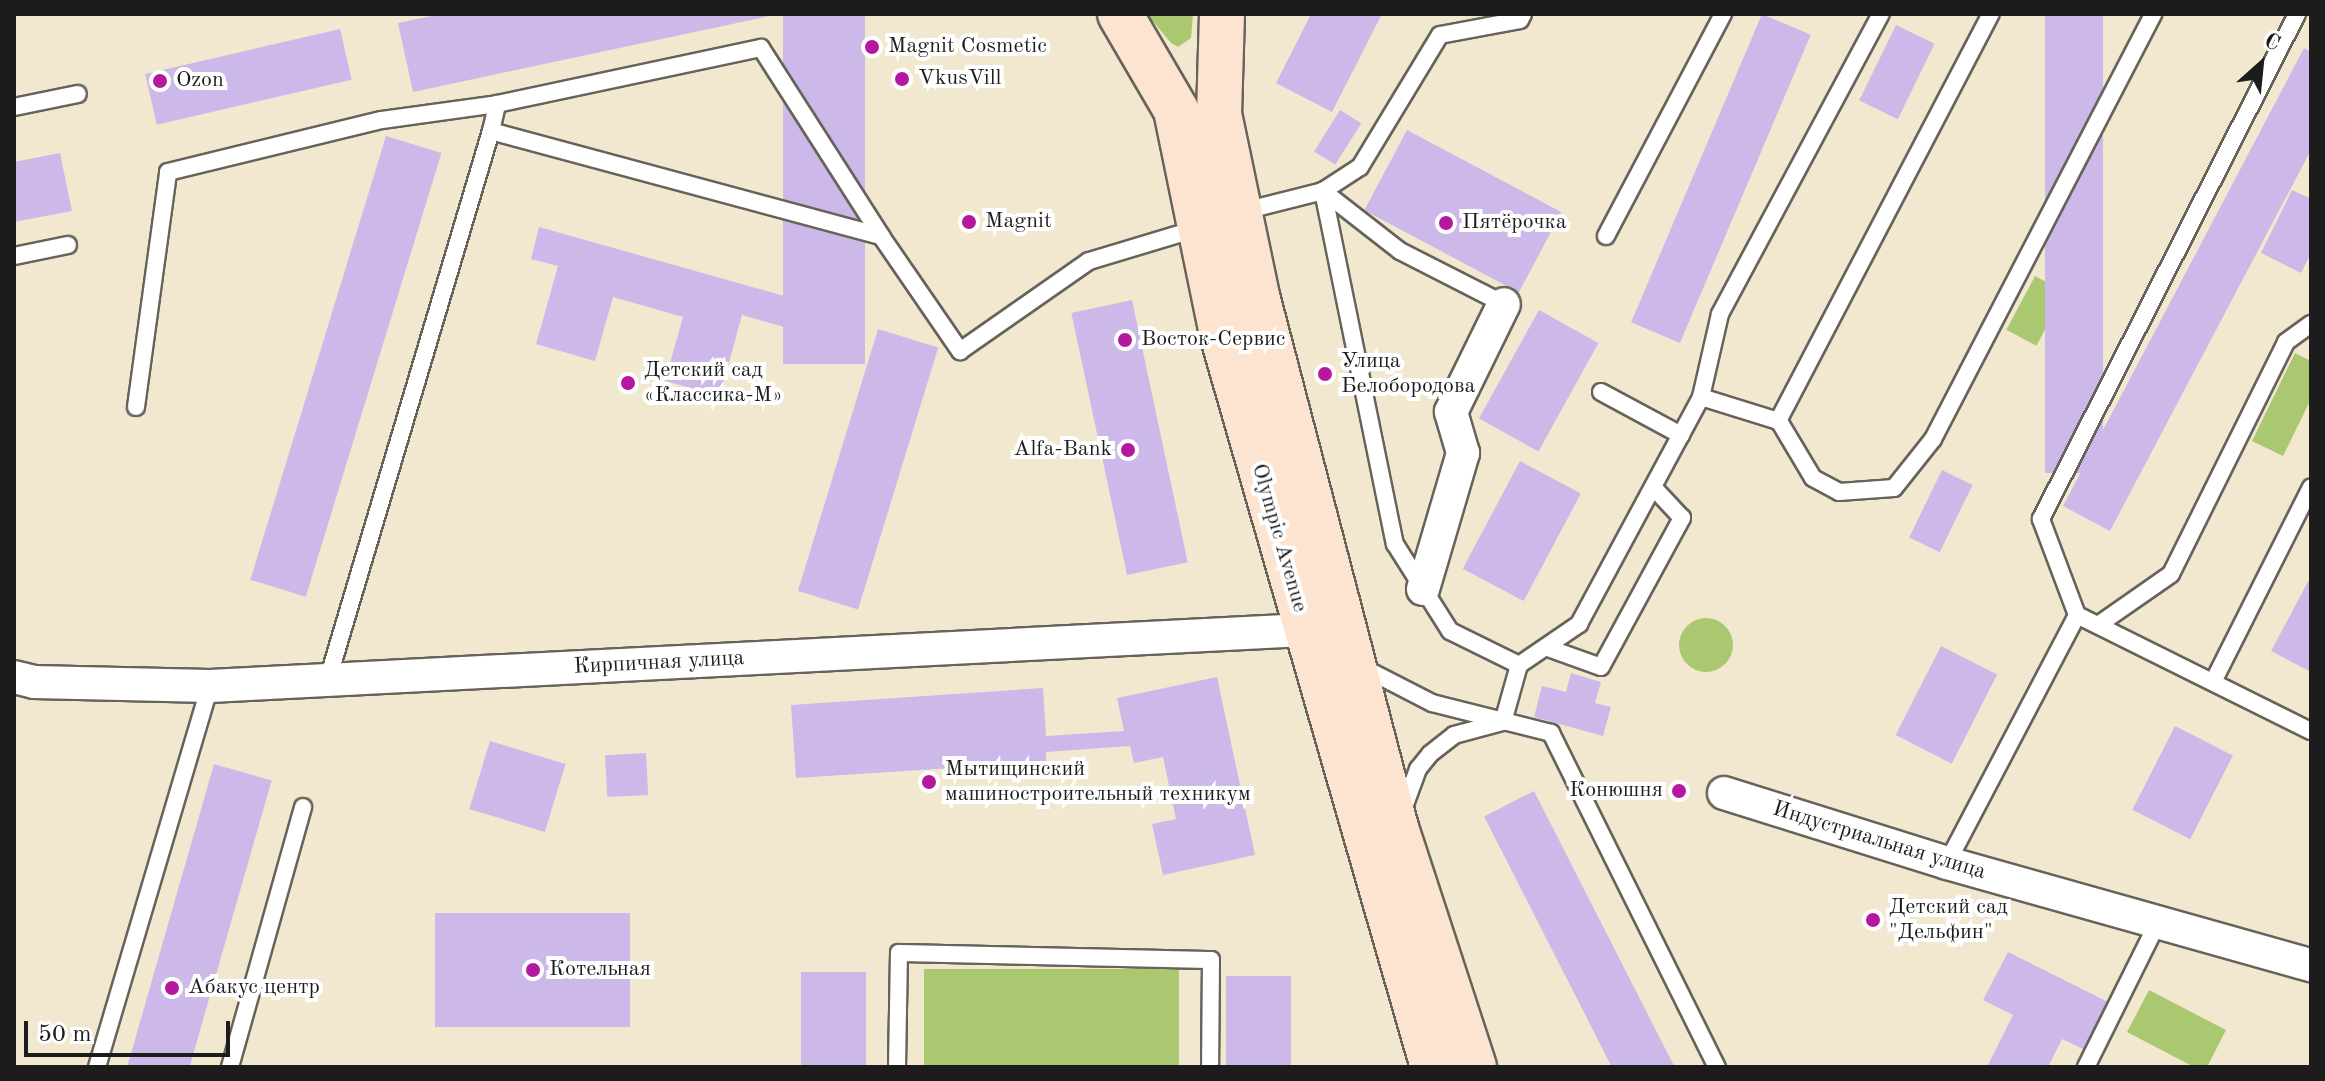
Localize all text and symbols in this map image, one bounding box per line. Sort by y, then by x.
north arrow [2221,24,2301,104]
text: С [2260,30,2283,56]
place label: Magnit Cosmetic [888,34,1047,60]
marker: Magnit Cosmetic [863,38,881,56]
place label: VkusVill [918,66,1002,92]
place label: Ozon [176,68,224,94]
marker: VkusVill [893,70,911,88]
marker: Ozon [151,72,169,90]
place label: Magnit [985,209,1052,235]
place label: Пятёрочка [1462,210,1566,236]
marker: Magnit [960,213,978,231]
marker: Пятёрочка [1437,214,1455,232]
place label: Восток-Сервис [1141,327,1285,353]
marker: Восток-Сервис [1116,331,1134,349]
place label: Улица Белобородова [1341,348,1475,400]
place label: Детский сад «Классика-М» [644,357,783,408]
marker: Улица Белобородова [1316,365,1334,383]
marker: Детский сад «Классика-М» [619,374,637,392]
place label: Alfa-Bank [1014,437,1112,463]
marker: Alfa-Bank [1119,441,1137,459]
street label: Olympic Avenue [1245,461,1313,615]
street label: Кирпичная улица [573,645,745,681]
place label: Мытищинский машиностроительный техникум [945,756,1251,808]
marker: Мытищинский машиностроительный техникум [920,773,938,791]
place label: Конюшня [1569,778,1663,804]
marker: Конюшня [1670,782,1688,800]
street label: Индустриальная улица [1769,796,1989,886]
place label: Детский сад "Дельфин" [1889,894,2007,946]
marker: Детский сад "Дельфин" [1864,911,1882,929]
place label: Котельная [549,957,651,983]
marker: Котельная [524,961,542,979]
place label: Абакус центр [188,975,320,1001]
marker: Абакус центр [163,979,181,997]
scale bar [28,1005,234,1055]
text: 50 m [38,1023,92,1047]

